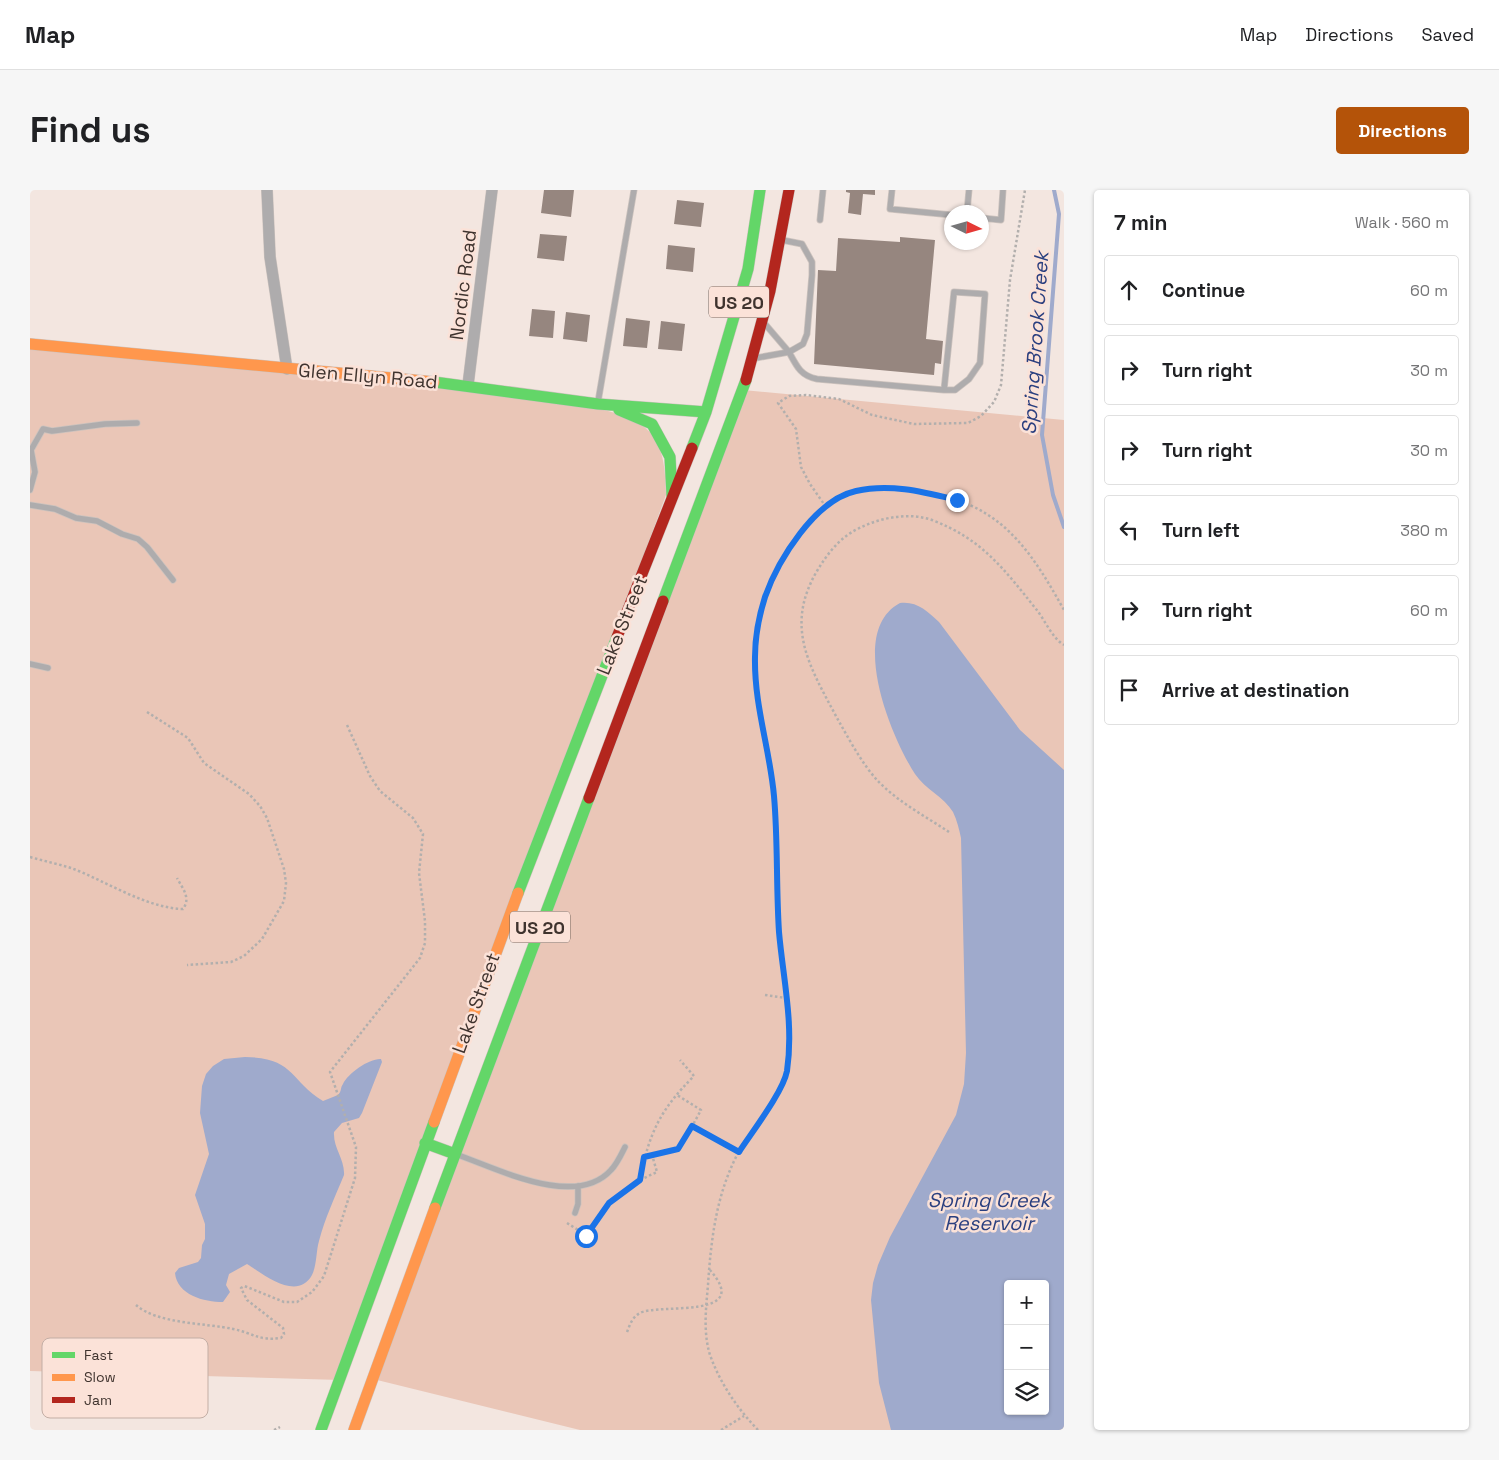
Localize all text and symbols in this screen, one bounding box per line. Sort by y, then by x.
text: Map [25,19,75,50]
text: Map [1240,23,1277,46]
text: Directions [1305,23,1394,46]
text: Saved [1422,23,1474,46]
button: Directions [1336,107,1469,154]
text: Find us [30,108,151,152]
north arrow [944,205,989,250]
text: 7 min [1114,209,1167,236]
text: Walk · 560 m [1355,212,1449,233]
street label: Nordic Road [444,228,482,342]
water label: Spring Brook Creek [1016,248,1055,435]
icon: ahead [1115,276,1143,304]
text: Continue [1162,278,1245,303]
text: 60 m [1410,280,1448,301]
road number: US 20 [709,286,769,318]
icon: right [1115,356,1143,384]
street label: Glen Ellyn Road [297,357,439,395]
text: Turn right [1162,358,1252,383]
text: 30 m [1410,360,1448,381]
icon: right [1115,436,1143,464]
text: Turn right [1162,438,1252,463]
text: 30 m [1410,440,1448,461]
route end [946,489,969,512]
icon: left [1115,516,1143,544]
text: Turn left [1162,518,1240,543]
text: 380 m [1400,520,1448,541]
street label: Lake Street [591,572,653,678]
icon: right [1115,596,1143,624]
text: Turn right [1162,598,1252,623]
text: 60 m [1410,600,1448,621]
icon: arrive [1115,676,1143,704]
text: Arrive at destination [1162,678,1350,703]
road number: US 20 [510,912,570,942]
street label: Lake Street [446,949,506,1057]
water label: Spring Creek Reservoir [928,1187,1052,1236]
route start [575,1225,598,1248]
map controls [1004,1280,1049,1415]
button: + [1004,1280,1049,1325]
button: − [1004,1325,1049,1370]
legend [42,1338,208,1418]
text: Fast [84,1346,113,1364]
text: Slow [84,1368,116,1386]
button: layers [1004,1370,1049,1415]
text: Jam [84,1391,112,1409]

